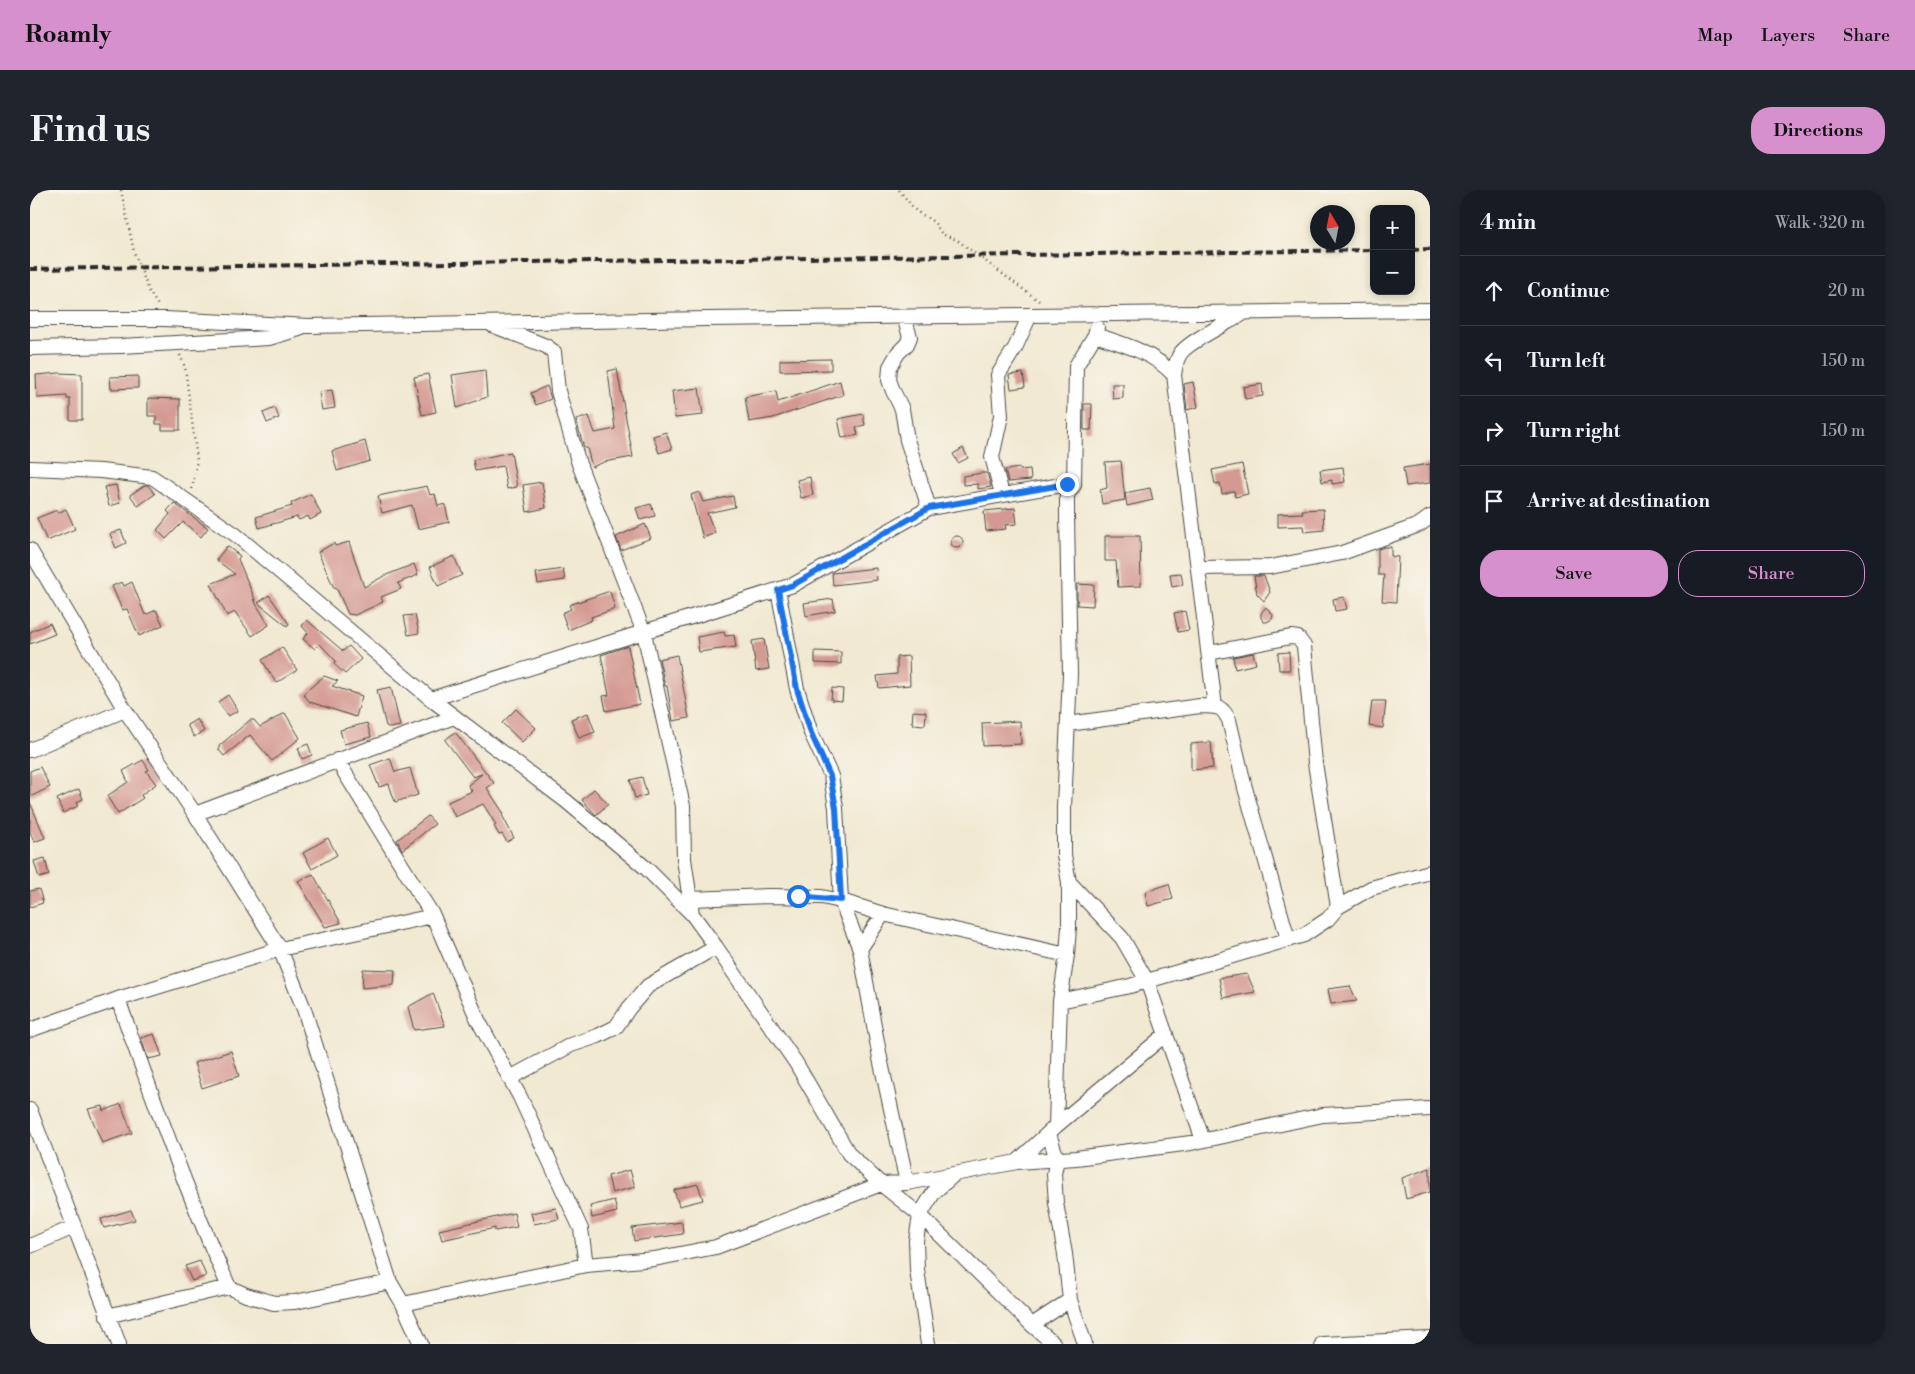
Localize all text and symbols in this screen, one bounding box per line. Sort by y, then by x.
text: Roamly [25,20,111,50]
text: Map [1698,24,1733,47]
text: Layers [1761,24,1815,47]
text: Share [1843,24,1890,47]
button: Directions [1751,107,1885,154]
text: Find us [30,109,150,152]
north arrow [1310,205,1355,250]
map controls [1370,205,1415,295]
button: + [1370,205,1415,250]
text: 4 min [1480,210,1536,236]
text: Walk · 320 m [1775,213,1865,233]
button: − [1370,250,1415,295]
icon: ahead [1480,277,1508,305]
text: Continue [1527,279,1610,303]
text: 20 m [1828,281,1865,301]
icon: left [1480,347,1508,375]
text: Turn left [1527,349,1606,373]
text: 150 m [1821,351,1865,371]
icon: right [1480,417,1508,445]
text: Turn right [1527,419,1620,443]
text: 150 m [1821,421,1865,441]
route end [1056,473,1079,496]
icon: arrive [1480,487,1508,515]
text: Arrive at destination [1527,489,1710,513]
button: Save [1480,550,1668,597]
button: Share [1678,550,1865,597]
route start [787,885,810,908]

